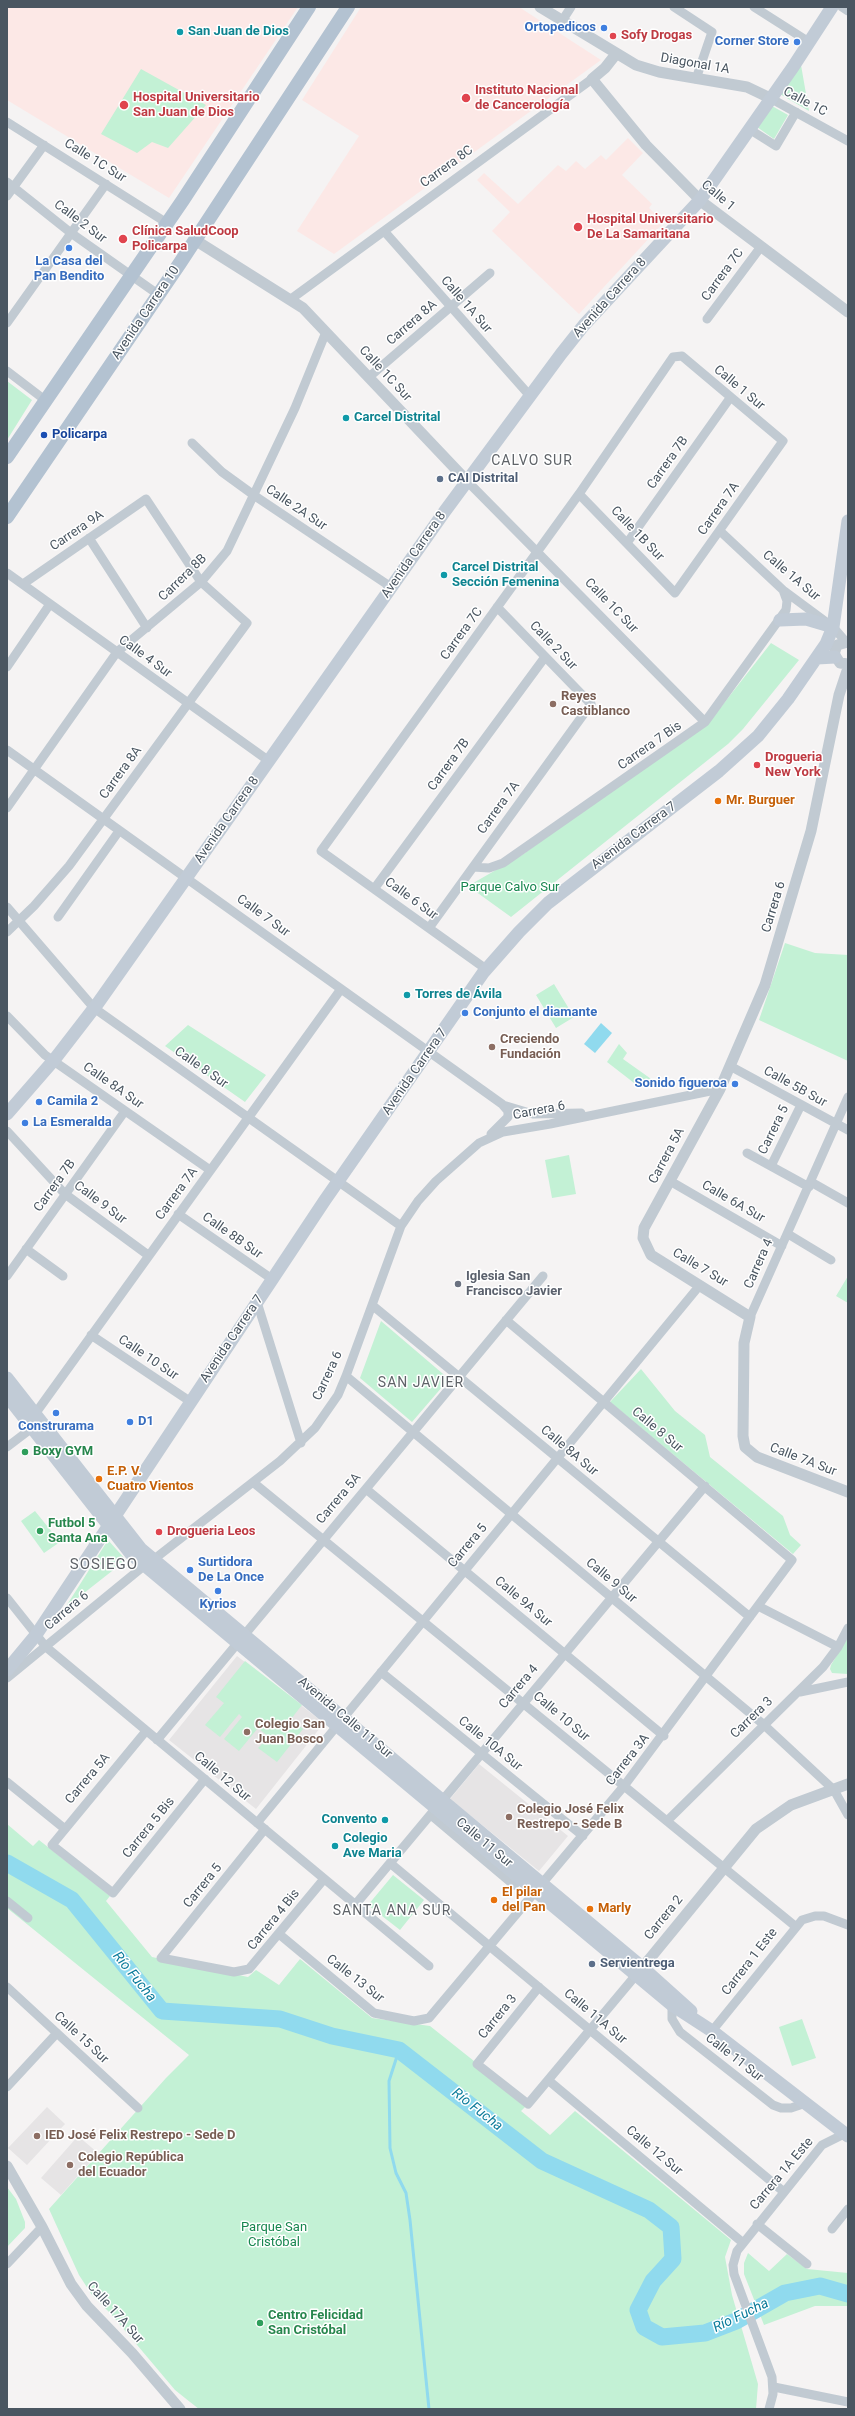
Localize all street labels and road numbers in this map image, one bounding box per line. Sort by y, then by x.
street label: Diagonal 1A [659,50,731,78]
street label: Calle 1C [780,84,830,120]
street label: Calle 1C Sur [61,136,129,186]
street label: Carrera 8C [418,143,476,191]
street label: Calle 1 [698,177,738,215]
street label: Calle 2 Sur [51,197,109,247]
street label: Carrera 7C [699,246,747,304]
street label: Avenida Carrera 8 [570,255,650,341]
street label: Avenida Carrera 10 [109,263,183,363]
street label: Calle 1A Sur [437,273,495,337]
street label: Carrera 8A [384,297,440,349]
street label: Calle 1C Sur [355,343,415,405]
street label: Calle 1 Sur [710,362,768,414]
street label: Carrera 7B [644,434,692,492]
street label: Carrera 7A [695,479,743,539]
street label: Calle 2A Sur [263,482,329,534]
street label: Calle 1B Sur [607,503,667,565]
street label: Carrera 9A [47,507,107,555]
street label: Avenida Carrera 8 [378,509,450,601]
street label: Calle 1A Sur [759,547,823,605]
street label: Carrera 8B [156,551,210,605]
street label: Calle 1C Sur [581,575,641,637]
street label: Carrera 7C [438,605,486,663]
street label: Calle 2 Sur [526,618,580,674]
street label: Calle 4 Sur [115,633,175,681]
street label: Carrera 7 Bis [615,718,685,774]
street label: Carrera 7B [425,736,473,794]
street label: Carrera 8A [97,744,145,802]
street label: Avenida Carrera 8 [191,774,263,866]
street label: Carrera 7A [475,779,523,837]
street label: Avenida Carrera 7 [589,799,679,873]
street label: Calle 6 Sur [381,875,441,923]
street label: Carrera 6 [759,879,789,935]
street label: Calle 7 Sur [233,892,293,940]
street label: Avenida Carrera 7 [379,1026,451,1118]
street label: Calle 8 Sur [171,1044,231,1092]
street label: Calle 8A Sur [80,1059,146,1113]
street label: Calle 5B Sur [761,1063,829,1111]
street label: Carrera 6 [512,1098,566,1124]
street label: Carrera 5 [755,1103,793,1157]
street label: Carrera 5A [646,1125,688,1187]
street label: Carrera 7B [31,1157,79,1215]
street label: Carrera 7A [153,1165,201,1223]
street label: Calle 9 Sur [71,1178,129,1228]
street label: Calle 6A Sur [699,1178,767,1226]
street label: Calle 8B Sur [199,1210,265,1262]
street label: Carrera 4 [741,1237,777,1291]
street label: Calle 7 Sur [669,1245,731,1291]
street label: Avenida Carrera 7 [197,1292,267,1386]
street label: Calle 10 Sur [115,1332,181,1384]
street label: Carrera 6 [310,1349,346,1403]
street label: Calle 8 Sur [628,1404,686,1456]
street label: Calle 8A Sur [537,1422,601,1480]
street label: Calle 7A Sur [767,1440,839,1480]
street label: Carrera 5A [313,1470,365,1528]
street label: Carrera 5 [445,1521,491,1571]
street label: Calle 9 Sur [582,1555,640,1607]
street label: Calle 9A Sur [491,1573,555,1631]
street label: Carrera 6 [42,1588,92,1634]
street label: Carrera 4 [496,1662,542,1712]
street label: Avenida Calle 11 Sur [295,1674,395,1762]
street label: Calle 10 Sur [530,1689,592,1745]
street label: Carrera 3 [728,1694,776,1742]
street label: Calle 10A Sur [455,1714,525,1774]
street label: Carrera 3A [603,1731,653,1789]
street label: Calle 12 Sur [191,1749,253,1805]
street label: Carrera 5A [62,1750,114,1808]
street label: Carrera 5 Bis [120,1794,178,1862]
street label: Calle 11 Sur [453,1815,515,1871]
street label: Carrera 5 [180,1861,226,1911]
street label: Carrera 4 Bis [245,1886,303,1954]
street label: Carrera 2 [641,1893,687,1943]
street label: Carrera 1 Este [719,1925,781,1999]
street label: Calle 13 Sur [323,1952,387,2006]
street label: Calle 11A Sur [560,1986,630,2048]
street label: Carrera 3 [475,1992,521,2042]
street label: Calle 15 Sur [50,2009,112,2067]
street label: Calle 11 Sur [702,2031,766,2085]
street label: Calle 12 Sur [623,2123,685,2179]
street label: Carrera 1A Este [747,2135,817,2213]
street label: Calle 17A Sur [83,2279,147,2347]

